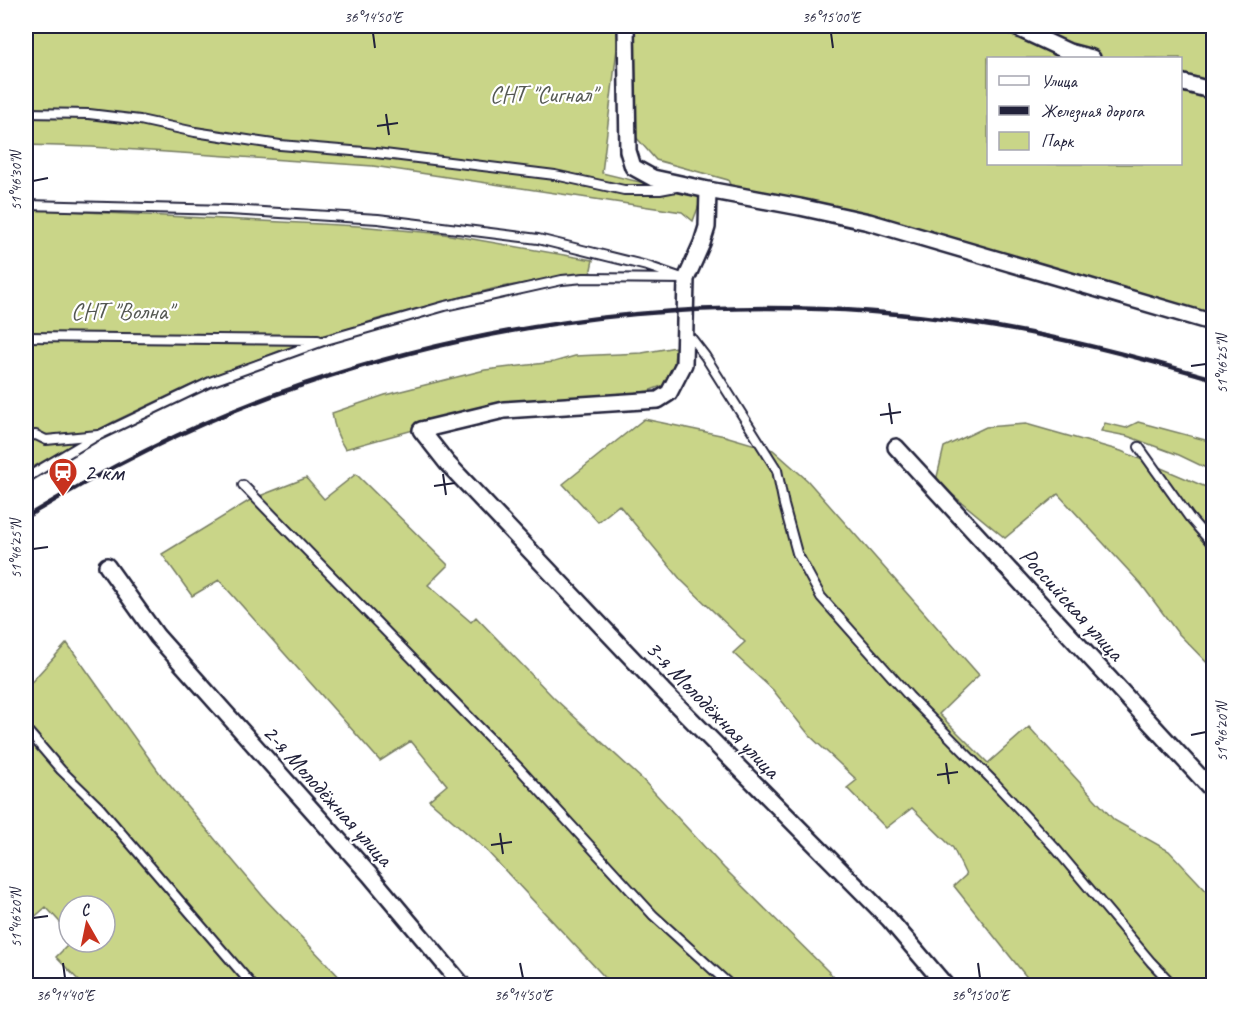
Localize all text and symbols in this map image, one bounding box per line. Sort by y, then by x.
text: 36°14'50"E [344,8,404,27]
text: 36°15'00"E [802,8,862,27]
legend [987,57,1182,165]
text: Улица [1041,70,1078,92]
park label: СНТ "Сигнал" [490,79,602,109]
text: Железная дорога [1041,100,1145,123]
text: Парк [1041,130,1075,152]
text: 51°46'30"N [7,148,26,211]
park label: СНТ "Волна" [71,296,178,326]
text: 51°46'25"N [1213,331,1232,394]
station icon: 2 км [47,456,79,498]
place label: 2 км [84,457,125,487]
text: 51°46'25"N [7,516,26,579]
street label: Российская улица [1013,541,1132,668]
street label: 3-я Молодёжная улица [639,633,788,786]
text: 51°46'20"N [1213,699,1232,762]
street label: 2-я Молодёжная улица [256,718,401,873]
text: 51°46'20"N [7,885,26,948]
north arrow [57,894,117,954]
text: С [79,899,92,921]
text: 36°14'40"E [36,986,96,1005]
text: 36°14'50"E [494,986,554,1005]
text: 36°15'00"E [951,986,1011,1005]

